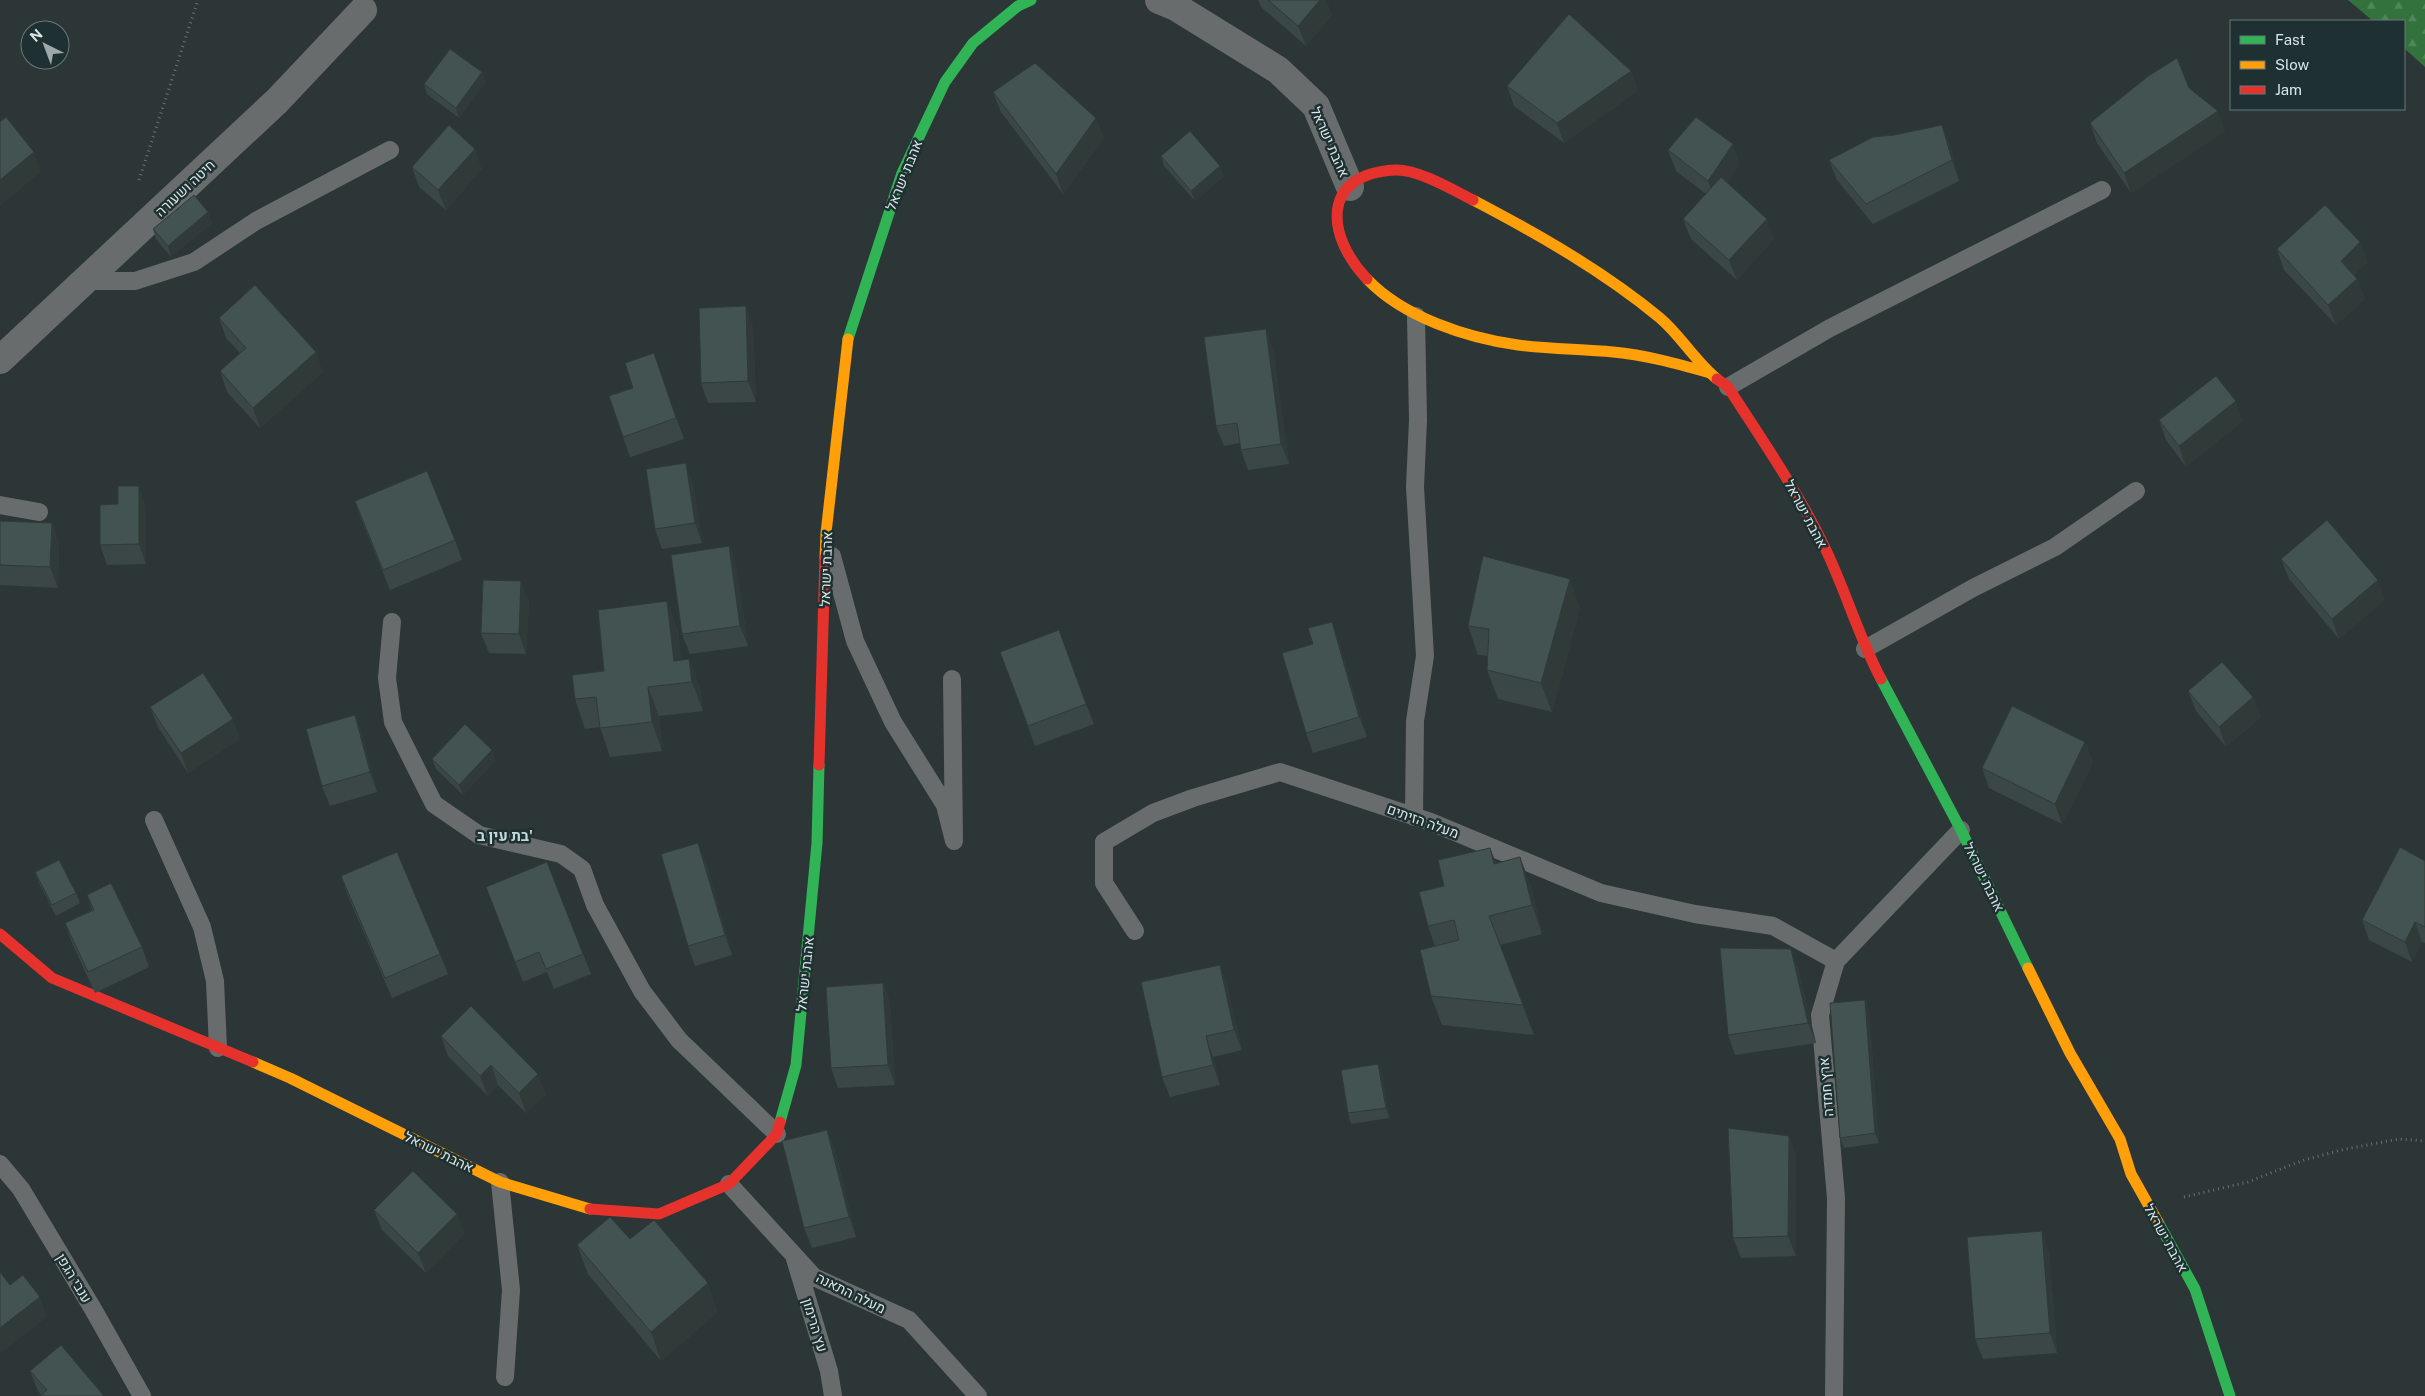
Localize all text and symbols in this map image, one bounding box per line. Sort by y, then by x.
north arrow [20,20,70,70]
legend [2230,20,2405,110]
text: N [27,26,46,45]
text: Fast [2275,31,2305,48]
text: Slow [2275,56,2310,73]
text: Jam [2275,81,2302,98]
street label: אהבת ישראל [1307,104,1353,180]
street label: אהבת ישראל [883,137,925,213]
street label: חיטה ושעורה [152,156,218,220]
street label: אהבת ישראל [1781,477,1831,551]
street label: אהבת ישראל [817,531,835,607]
street label: מעלה הזיתים [1385,801,1461,841]
district label: בת עין ב' [477,827,533,844]
street label: אהבת ישראל [1960,840,2008,914]
street label: אהבת ישראל [793,936,817,1012]
street label: ארץ חמדה [1815,1057,1837,1117]
street label: אהבת ישראל [402,1128,476,1176]
street label: אהבת ישראל [2141,1201,2191,1275]
street label: ענבי הגפן [53,1250,95,1306]
street label: מעלה התאנה [814,1269,888,1317]
street label: עץ הרימון [799,1296,831,1354]

